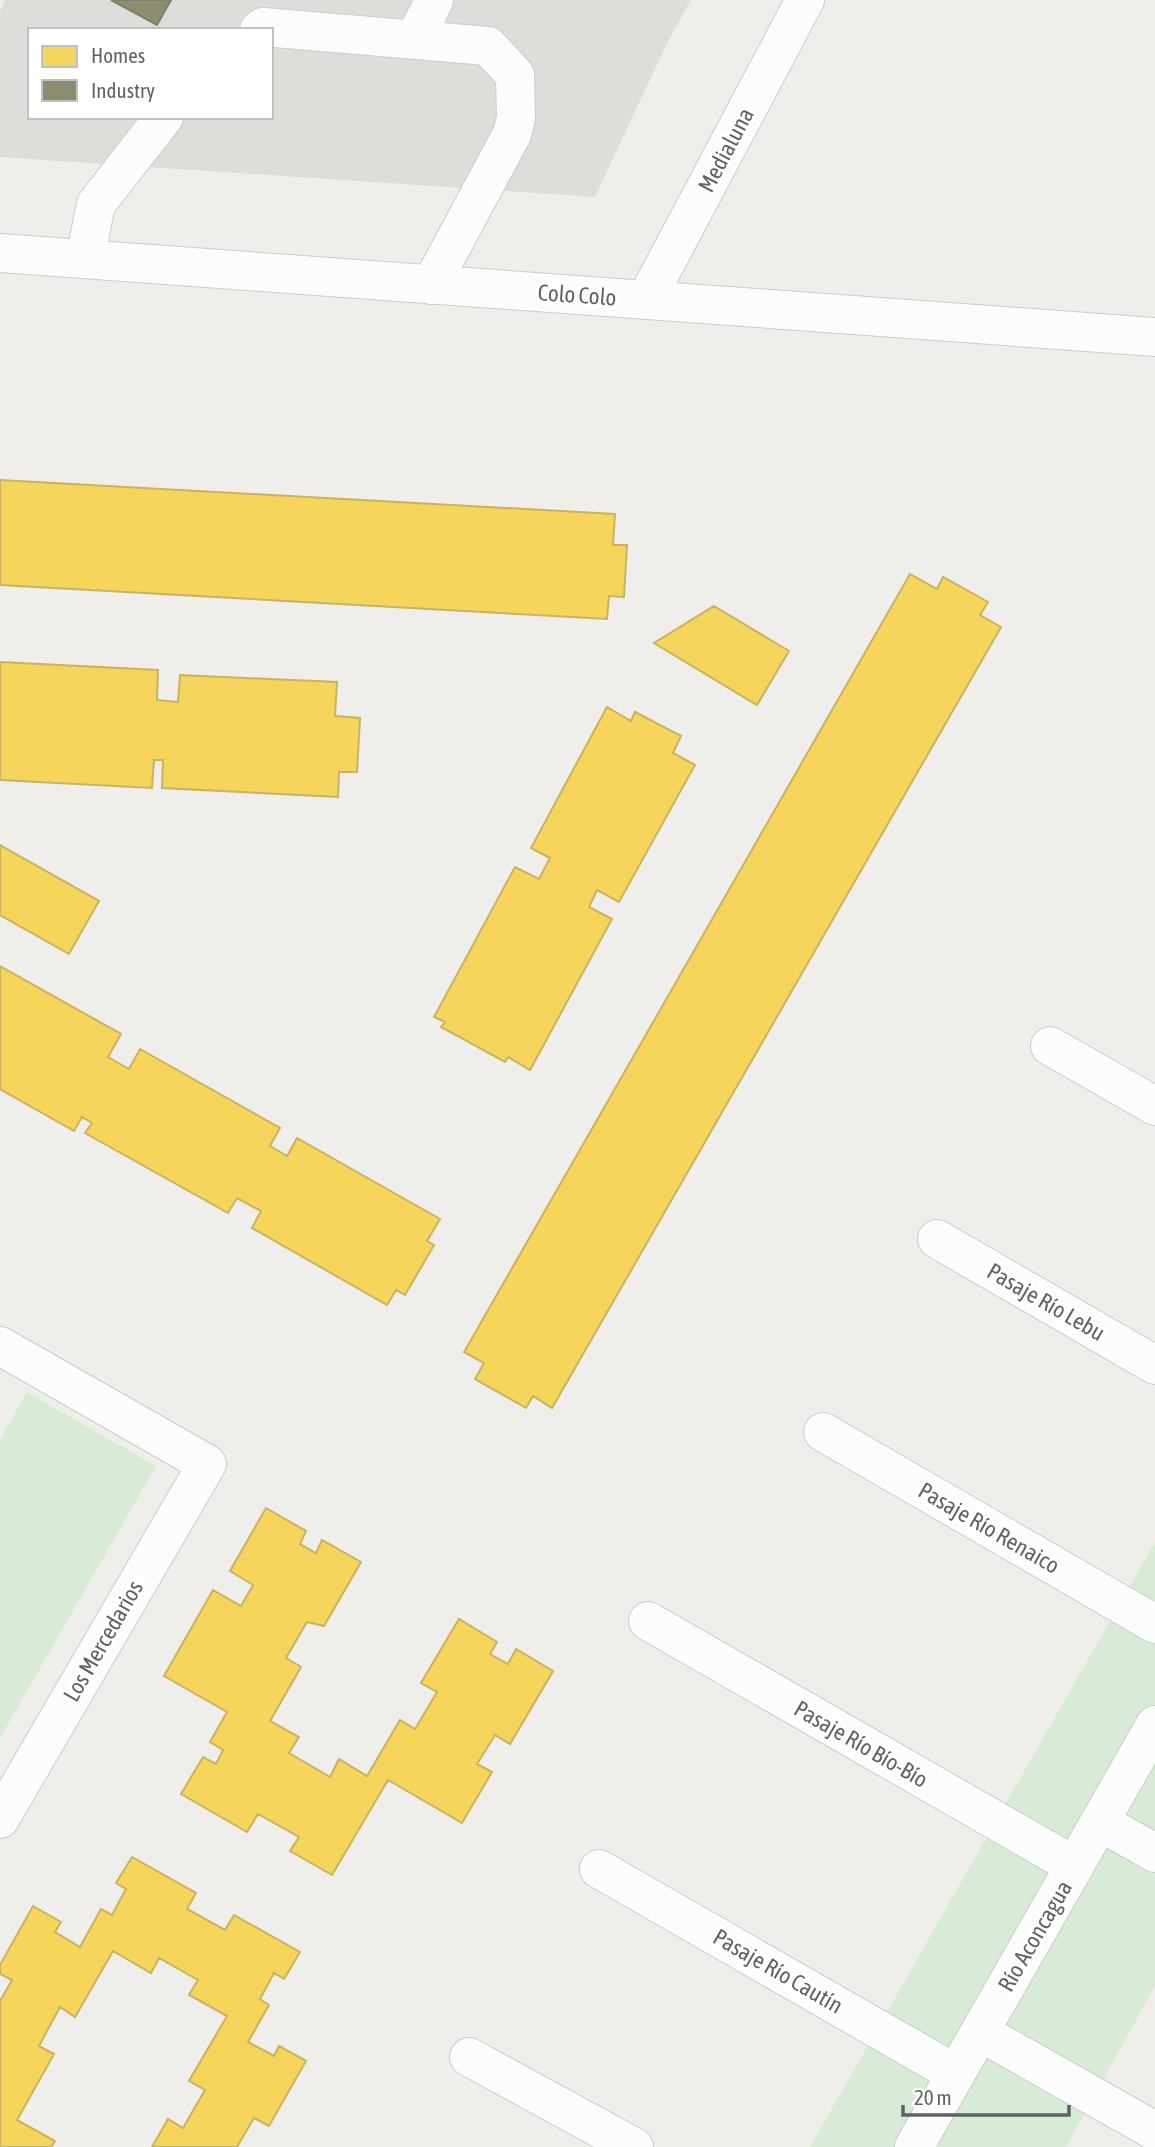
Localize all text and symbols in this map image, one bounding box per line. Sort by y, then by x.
legend [28,28,273,119]
text: Homes [91,43,145,67]
text: Industry [91,78,155,102]
street label: Medialuna [693,103,759,197]
street label: Colo Colo [537,279,617,311]
street label: Pasaje Río Lebu [983,1258,1109,1346]
street label: Pasaje Río Renaico [914,1477,1064,1579]
street label: Los Mercedarios [58,1576,148,1706]
street label: Pasaje Río Bío-Bío [790,1695,932,1793]
street label: Río Aconcagua [993,1876,1077,1996]
street label: Pasaje Río Cautín [709,1923,847,2019]
scale bar [903,2074,1069,2118]
text: 20 m [914,2085,952,2109]

